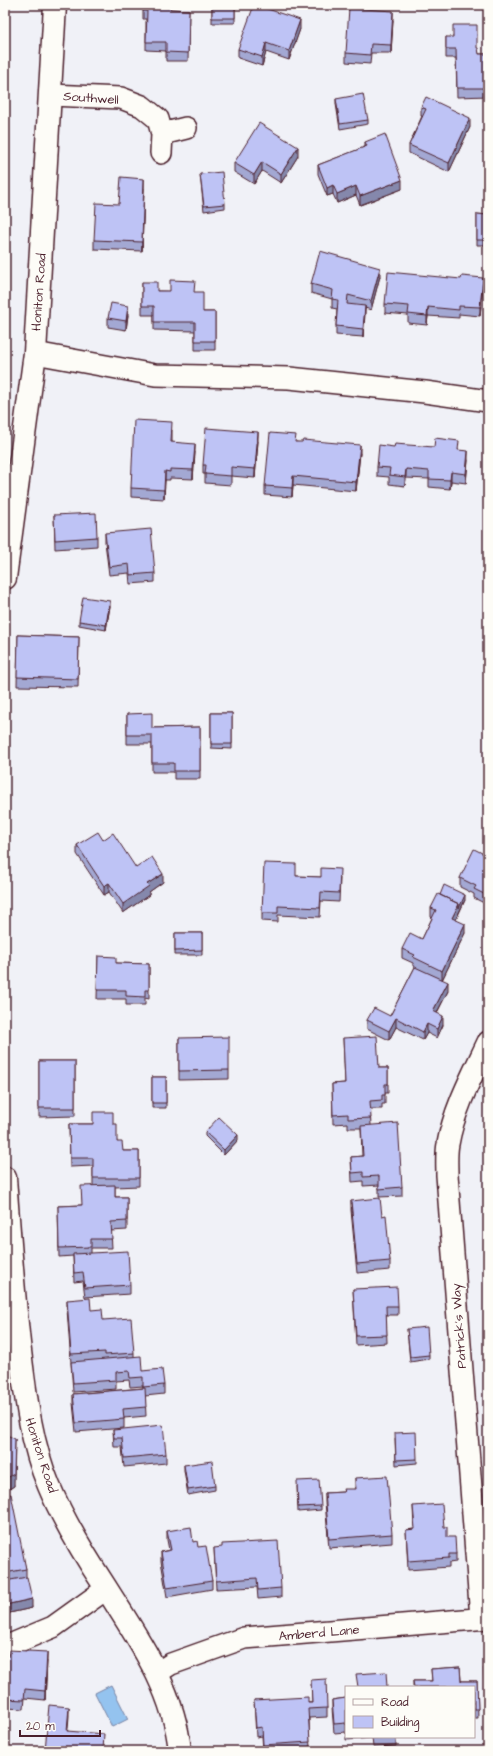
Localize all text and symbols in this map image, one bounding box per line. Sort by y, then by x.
street label: Southwell [63,87,119,109]
street label: Honiton Road [27,252,51,332]
street label: Patrick's Way [447,1283,472,1369]
street label: Honiton Road [20,1416,62,1495]
street label: Amberd Lane [278,1621,360,1645]
legend [345,1686,475,1738]
text: Road [381,1694,409,1711]
scale bar [20,1712,100,1738]
text: Building [381,1714,419,1732]
text: 20 m [26,1718,55,1735]

